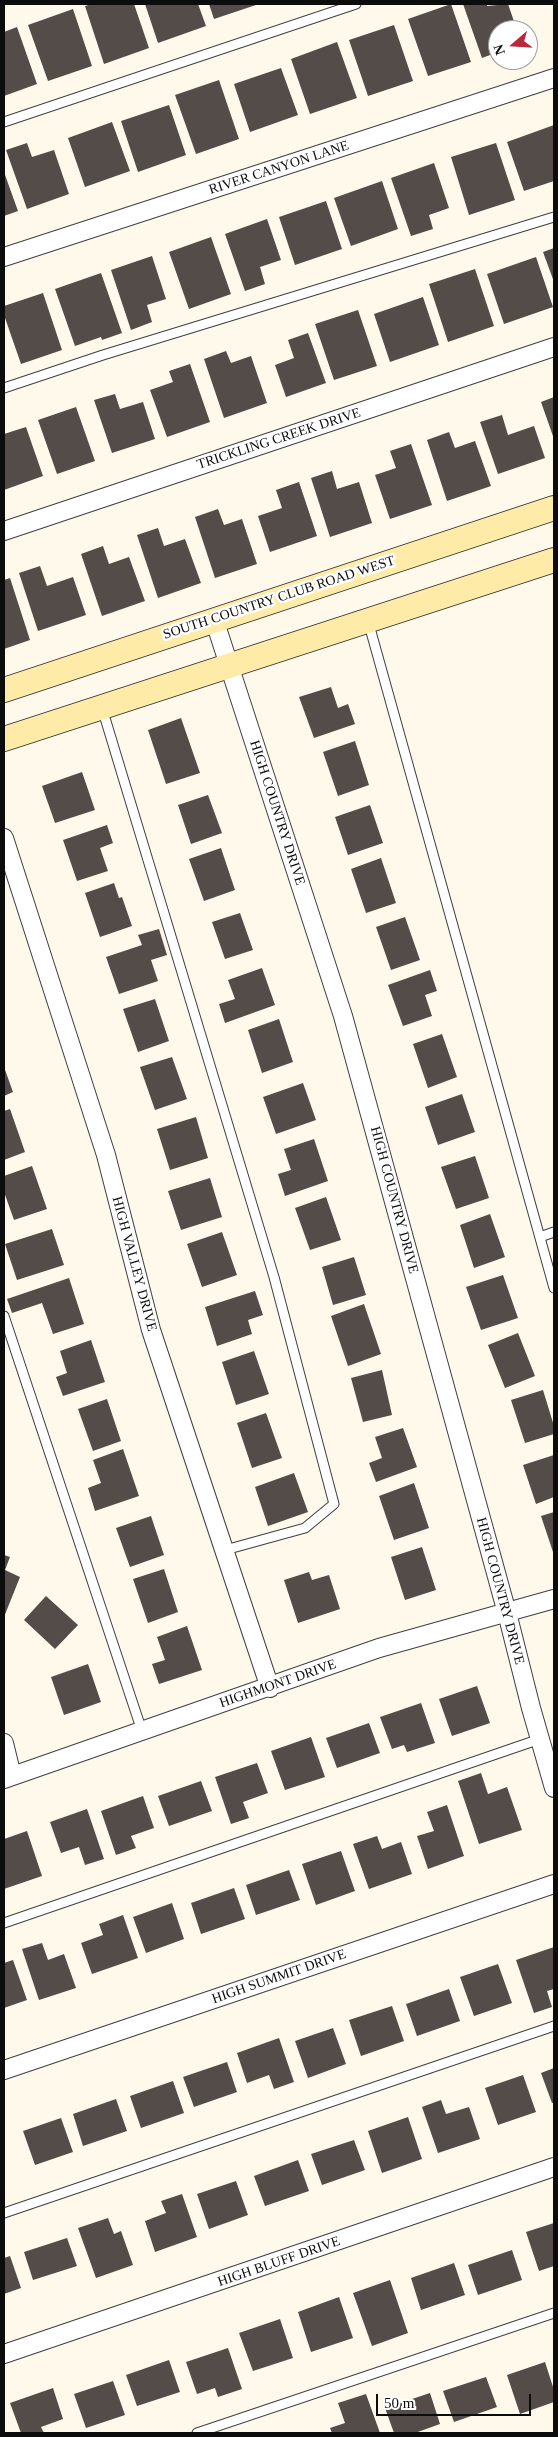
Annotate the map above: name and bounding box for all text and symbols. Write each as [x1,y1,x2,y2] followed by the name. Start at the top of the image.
[488,20,538,70] north arrow
[491,42,508,57] text: N
[207,137,351,199] street label: RIVER CANYON LANE
[195,405,363,473] street label: TRICKLING CREEK DRIVE
[161,553,397,643] street label: SOUTH COUNTRY CLUB ROAD WEST
[246,738,308,888] street label: HIGH COUNTRY DRIVE
[366,1125,422,1275] street label: HIGH COUNTRY DRIVE
[108,1195,160,1333] street label: HIGH VALLEY DRIVE
[472,1516,528,1666] street label: HIGH COUNTRY DRIVE
[217,1656,339,1712] street label: HIGHMONT DRIVE
[210,1946,348,2008] street label: HIGH SUMMIT DRIVE
[216,2233,342,2291] street label: HIGH BLUFF DRIVE
[378,2384,533,2416] scale bar
[384,2395,414,2411] text: 50 m

